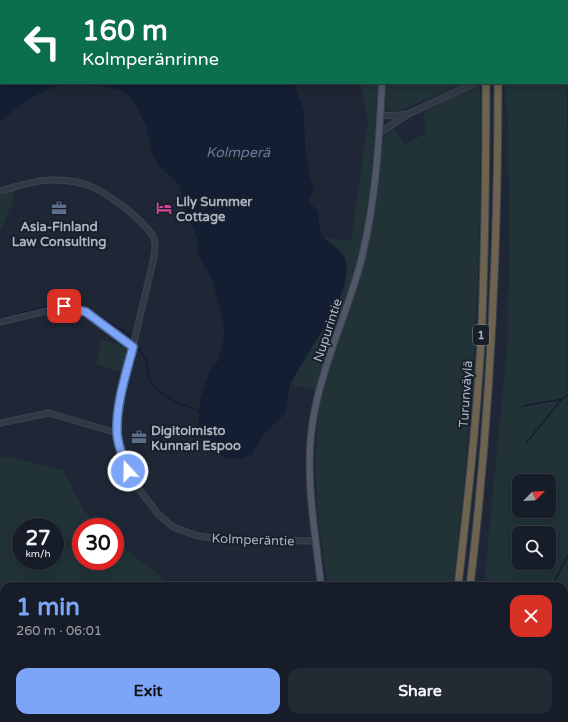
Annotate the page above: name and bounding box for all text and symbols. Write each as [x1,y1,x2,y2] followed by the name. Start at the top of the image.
[82,14,168,48] text: 160 m
[16,16,68,68] icon: left
[82,48,219,70] text: Kolmperänrinne
[206,144,271,161] water label: Kolmperä
[176,194,253,225] place label: Lily Summer Cottage
[50,199,68,217] office icon: Asia-Finland Law Consulting
[155,199,173,217] hotel icon: Lily Summer Cottage
[12,219,106,250] place label: Asia-Finland Law Consulting
[47,289,81,323] pin
[53,295,75,317] icon: arrive
[310,297,346,364] street label: Nupurintie
[473,325,489,345] road number: 1
[456,360,476,428] street label: Turunväylä
[151,423,241,454] place label: Digitoimisto Kunnari Espoo
[130,428,148,446] office icon: Digitoimisto Kunnari Espoo
[107,450,149,492] position arrow
[512,474,556,518] north arrow
[512,474,556,570] map controls
[72,518,124,570] speed limit sign: 30
[512,526,556,570] button: search
[25,527,51,551] text: 27
[211,531,295,549] street label: Kolmperäntie
[25,548,51,560] text: km/h
[16,593,80,622] text: 1 min
[510,595,552,637] button: close
[16,623,102,639] text: 260 m · 06:01
[16,668,280,714] button: Exit
[288,668,552,714] button: Share

